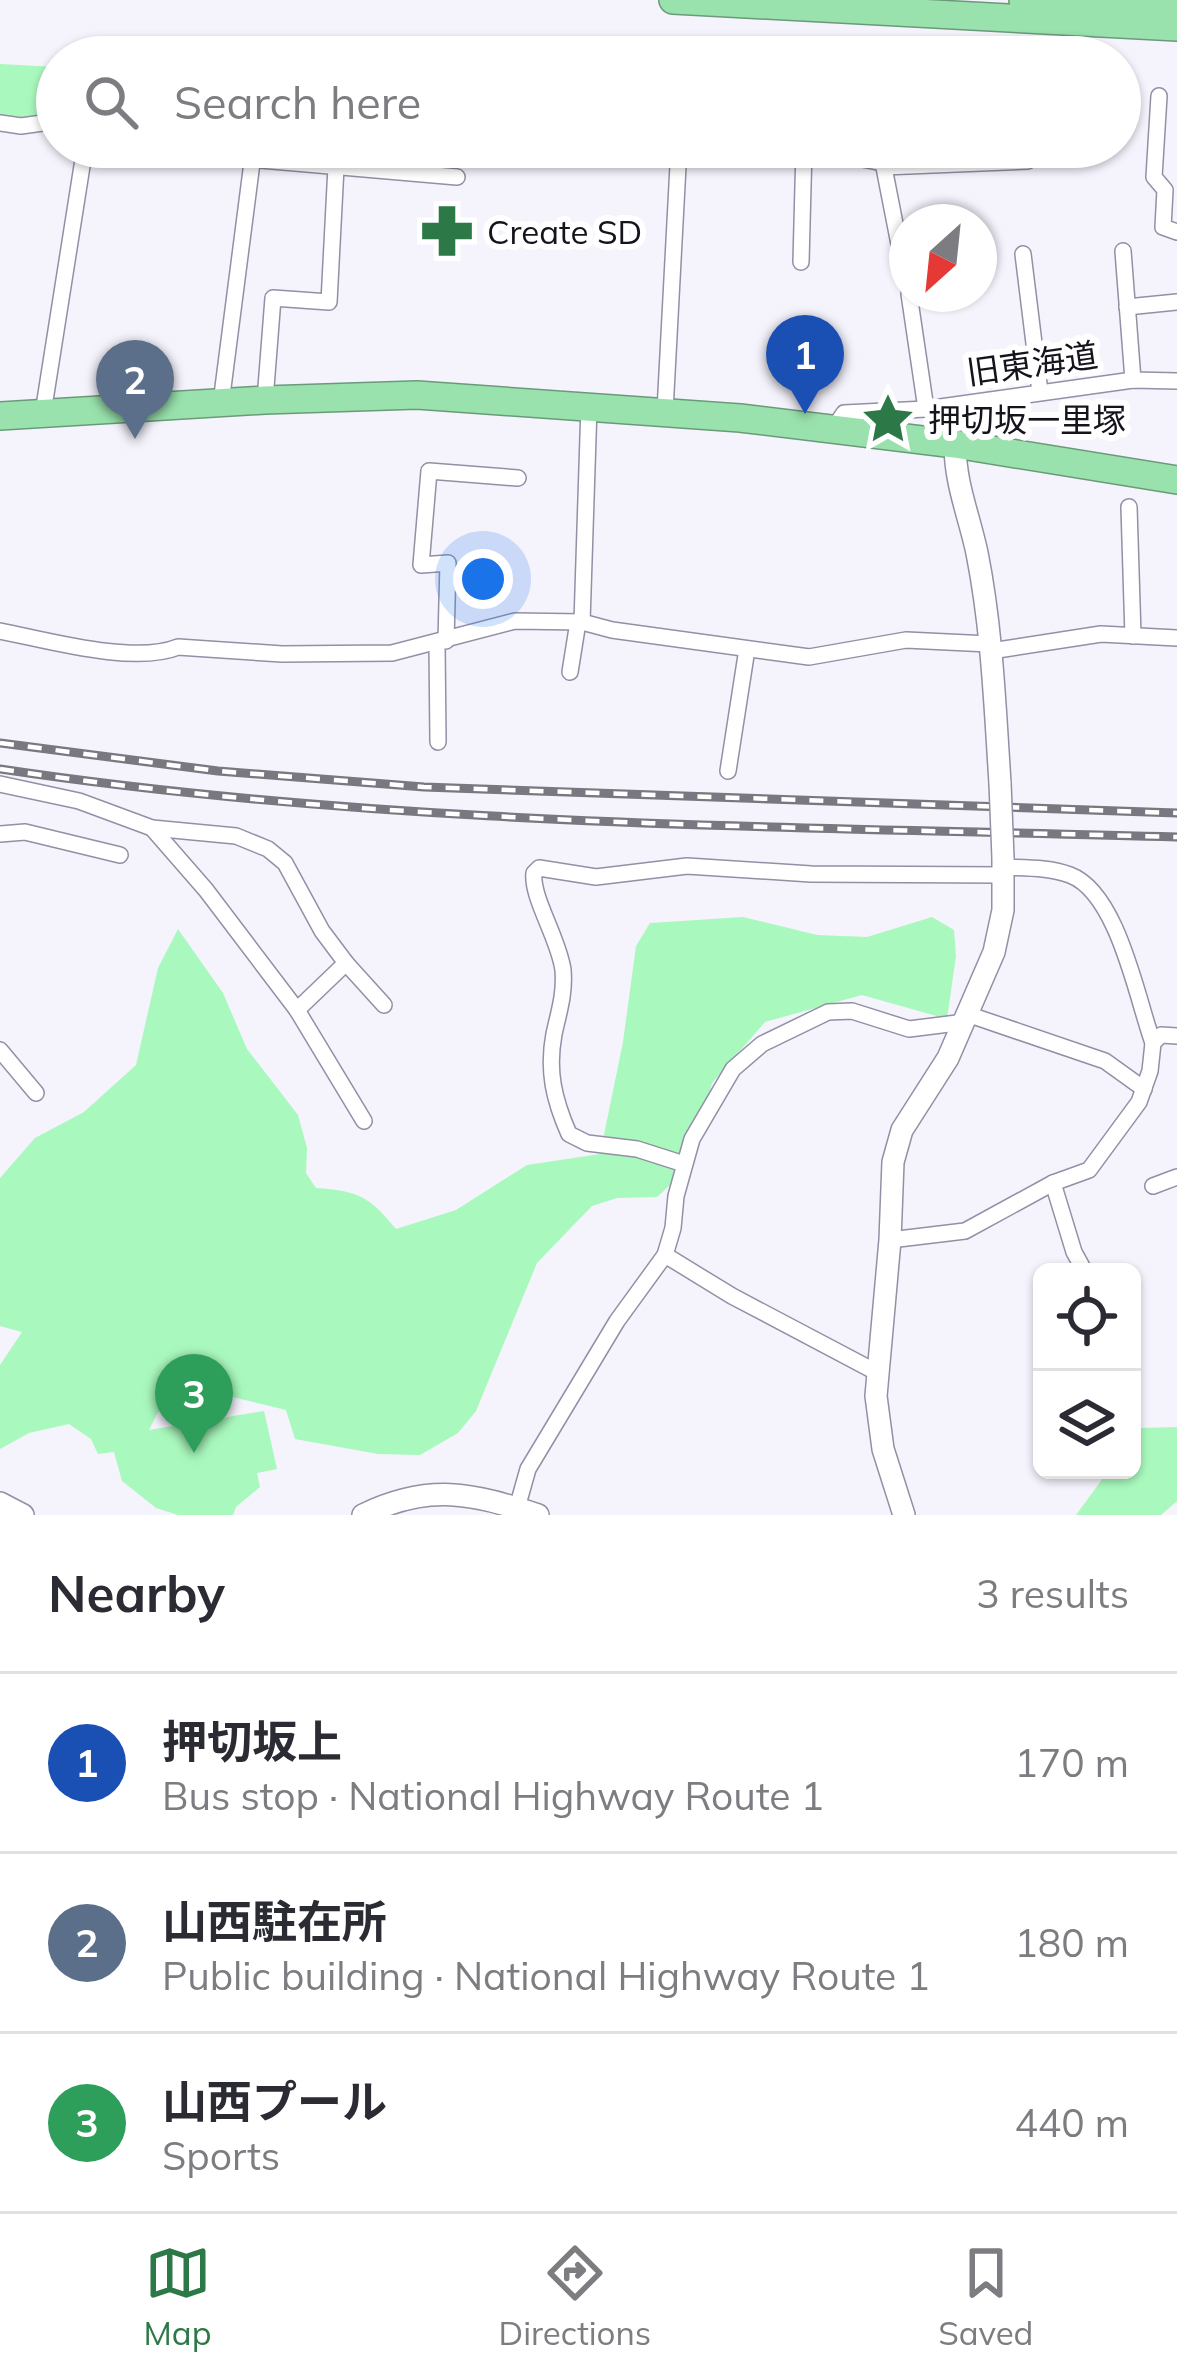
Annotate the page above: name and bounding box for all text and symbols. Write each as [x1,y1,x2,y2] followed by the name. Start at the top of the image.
[36,36,1141,168] search box
[78,69,144,135] icon: search
[174,74,421,130] text: Search here
[418,202,476,260] pharmacy icon: Create SD
[889,204,997,312] north arrow
[487,211,642,252] place label: Create SD
[766,315,844,414] pin: 1
[964,334,1100,392] street label: 旧東海道
[96,340,174,439] pin: 2
[859,390,917,448] place icon: 押切坂一里塚
[928,399,1126,440] place label: 押切坂一里塚
[453,549,513,609] your location
[1033,1263,1141,1479] map controls
[1033,1263,1141,1371] button: locate
[155,1354,233,1453] pin: 3
[1033,1371,1141,1479] button: layers
[48,1561,225,1625] text: Nearby
[976,1569,1129,1618] text: 3 results
[162,1713,342,1769] text: 押切坂上
[75,1738,99,1787] text: 1
[1014,1738,1129,1787] text: 170 m
[162,1771,824,1820] text: Bus stop · National Highway Route 1
[162,1893,387,1949] text: 山西駐在所
[75,1918,99,1967] text: 2
[1014,1918,1129,1967] text: 180 m
[162,1951,930,2000] text: Public building · National Highway Route 1
[162,2073,387,2129] text: 山西プール
[75,2098,99,2147] text: 3
[1014,2098,1129,2147] text: 440 m
[162,2131,280,2180] text: Sports
[144,2240,211,2353] tab: Map
[499,2240,651,2353] tab: Directions
[938,2240,1033,2353] tab: Saved

